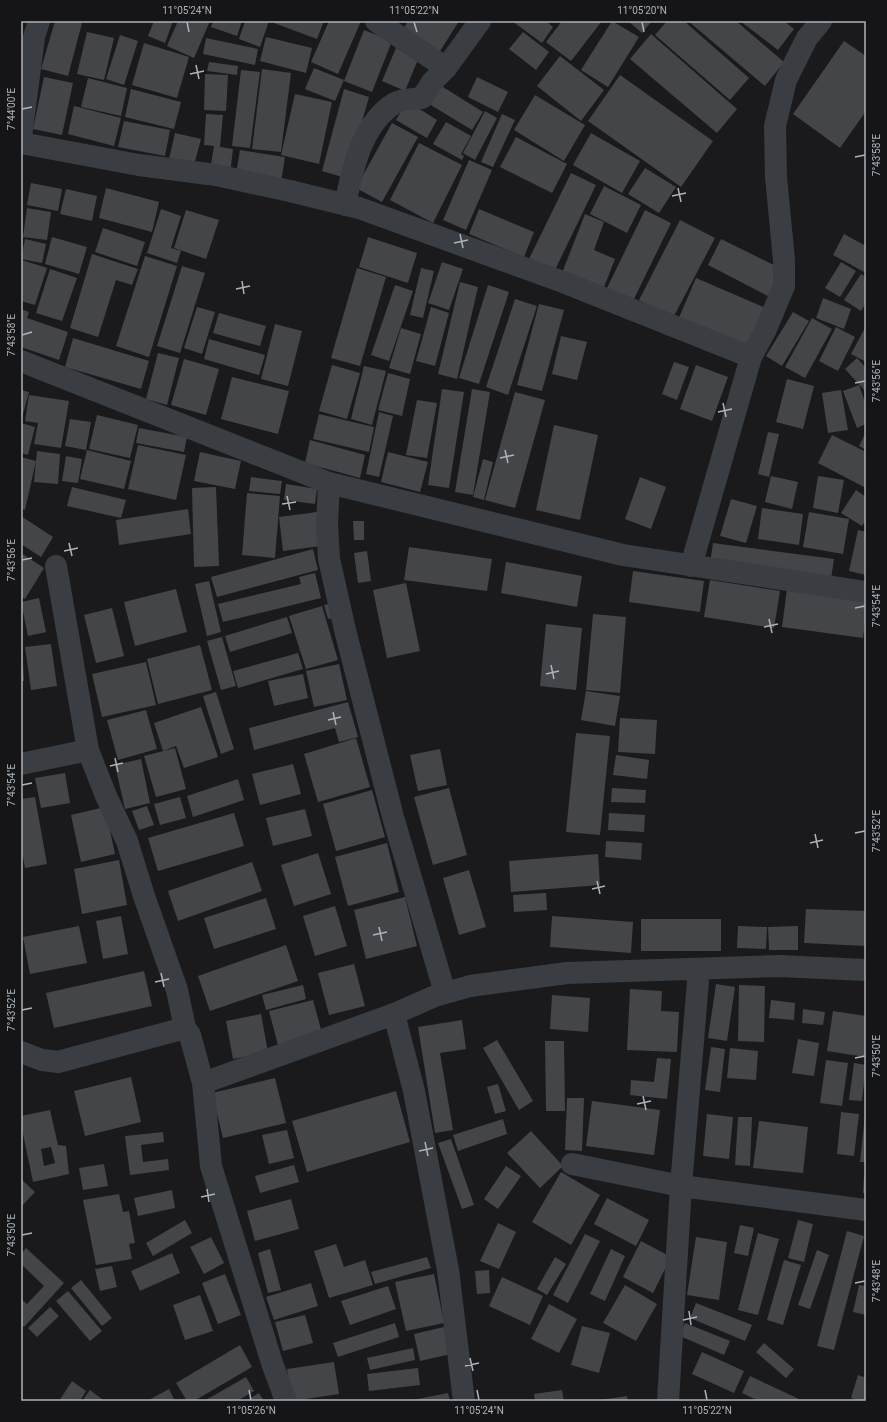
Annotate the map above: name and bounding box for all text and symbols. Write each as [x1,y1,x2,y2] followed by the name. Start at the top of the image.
[162,5,212,16] text: 11°05'24"N
[389,5,439,16] text: 11°05'22"N
[617,5,667,16] text: 11°05'20"N
[6,87,17,130] text: 7°44'00"E
[871,133,882,176] text: 7°43'58"E
[6,313,17,356] text: 7°43'58"E
[871,359,882,402] text: 7°43'56"E
[6,538,17,581] text: 7°43'56"E
[871,584,882,627] text: 7°43'54"E
[6,763,17,806] text: 7°43'54"E
[871,809,882,852] text: 7°43'52"E
[6,988,17,1031] text: 7°43'52"E
[871,1034,882,1077] text: 7°43'50"E
[6,1213,17,1256] text: 7°43'50"E
[871,1259,882,1302] text: 7°43'48"E
[226,1405,276,1416] text: 11°05'26"N
[454,1405,504,1416] text: 11°05'24"N
[682,1405,732,1416] text: 11°05'22"N

